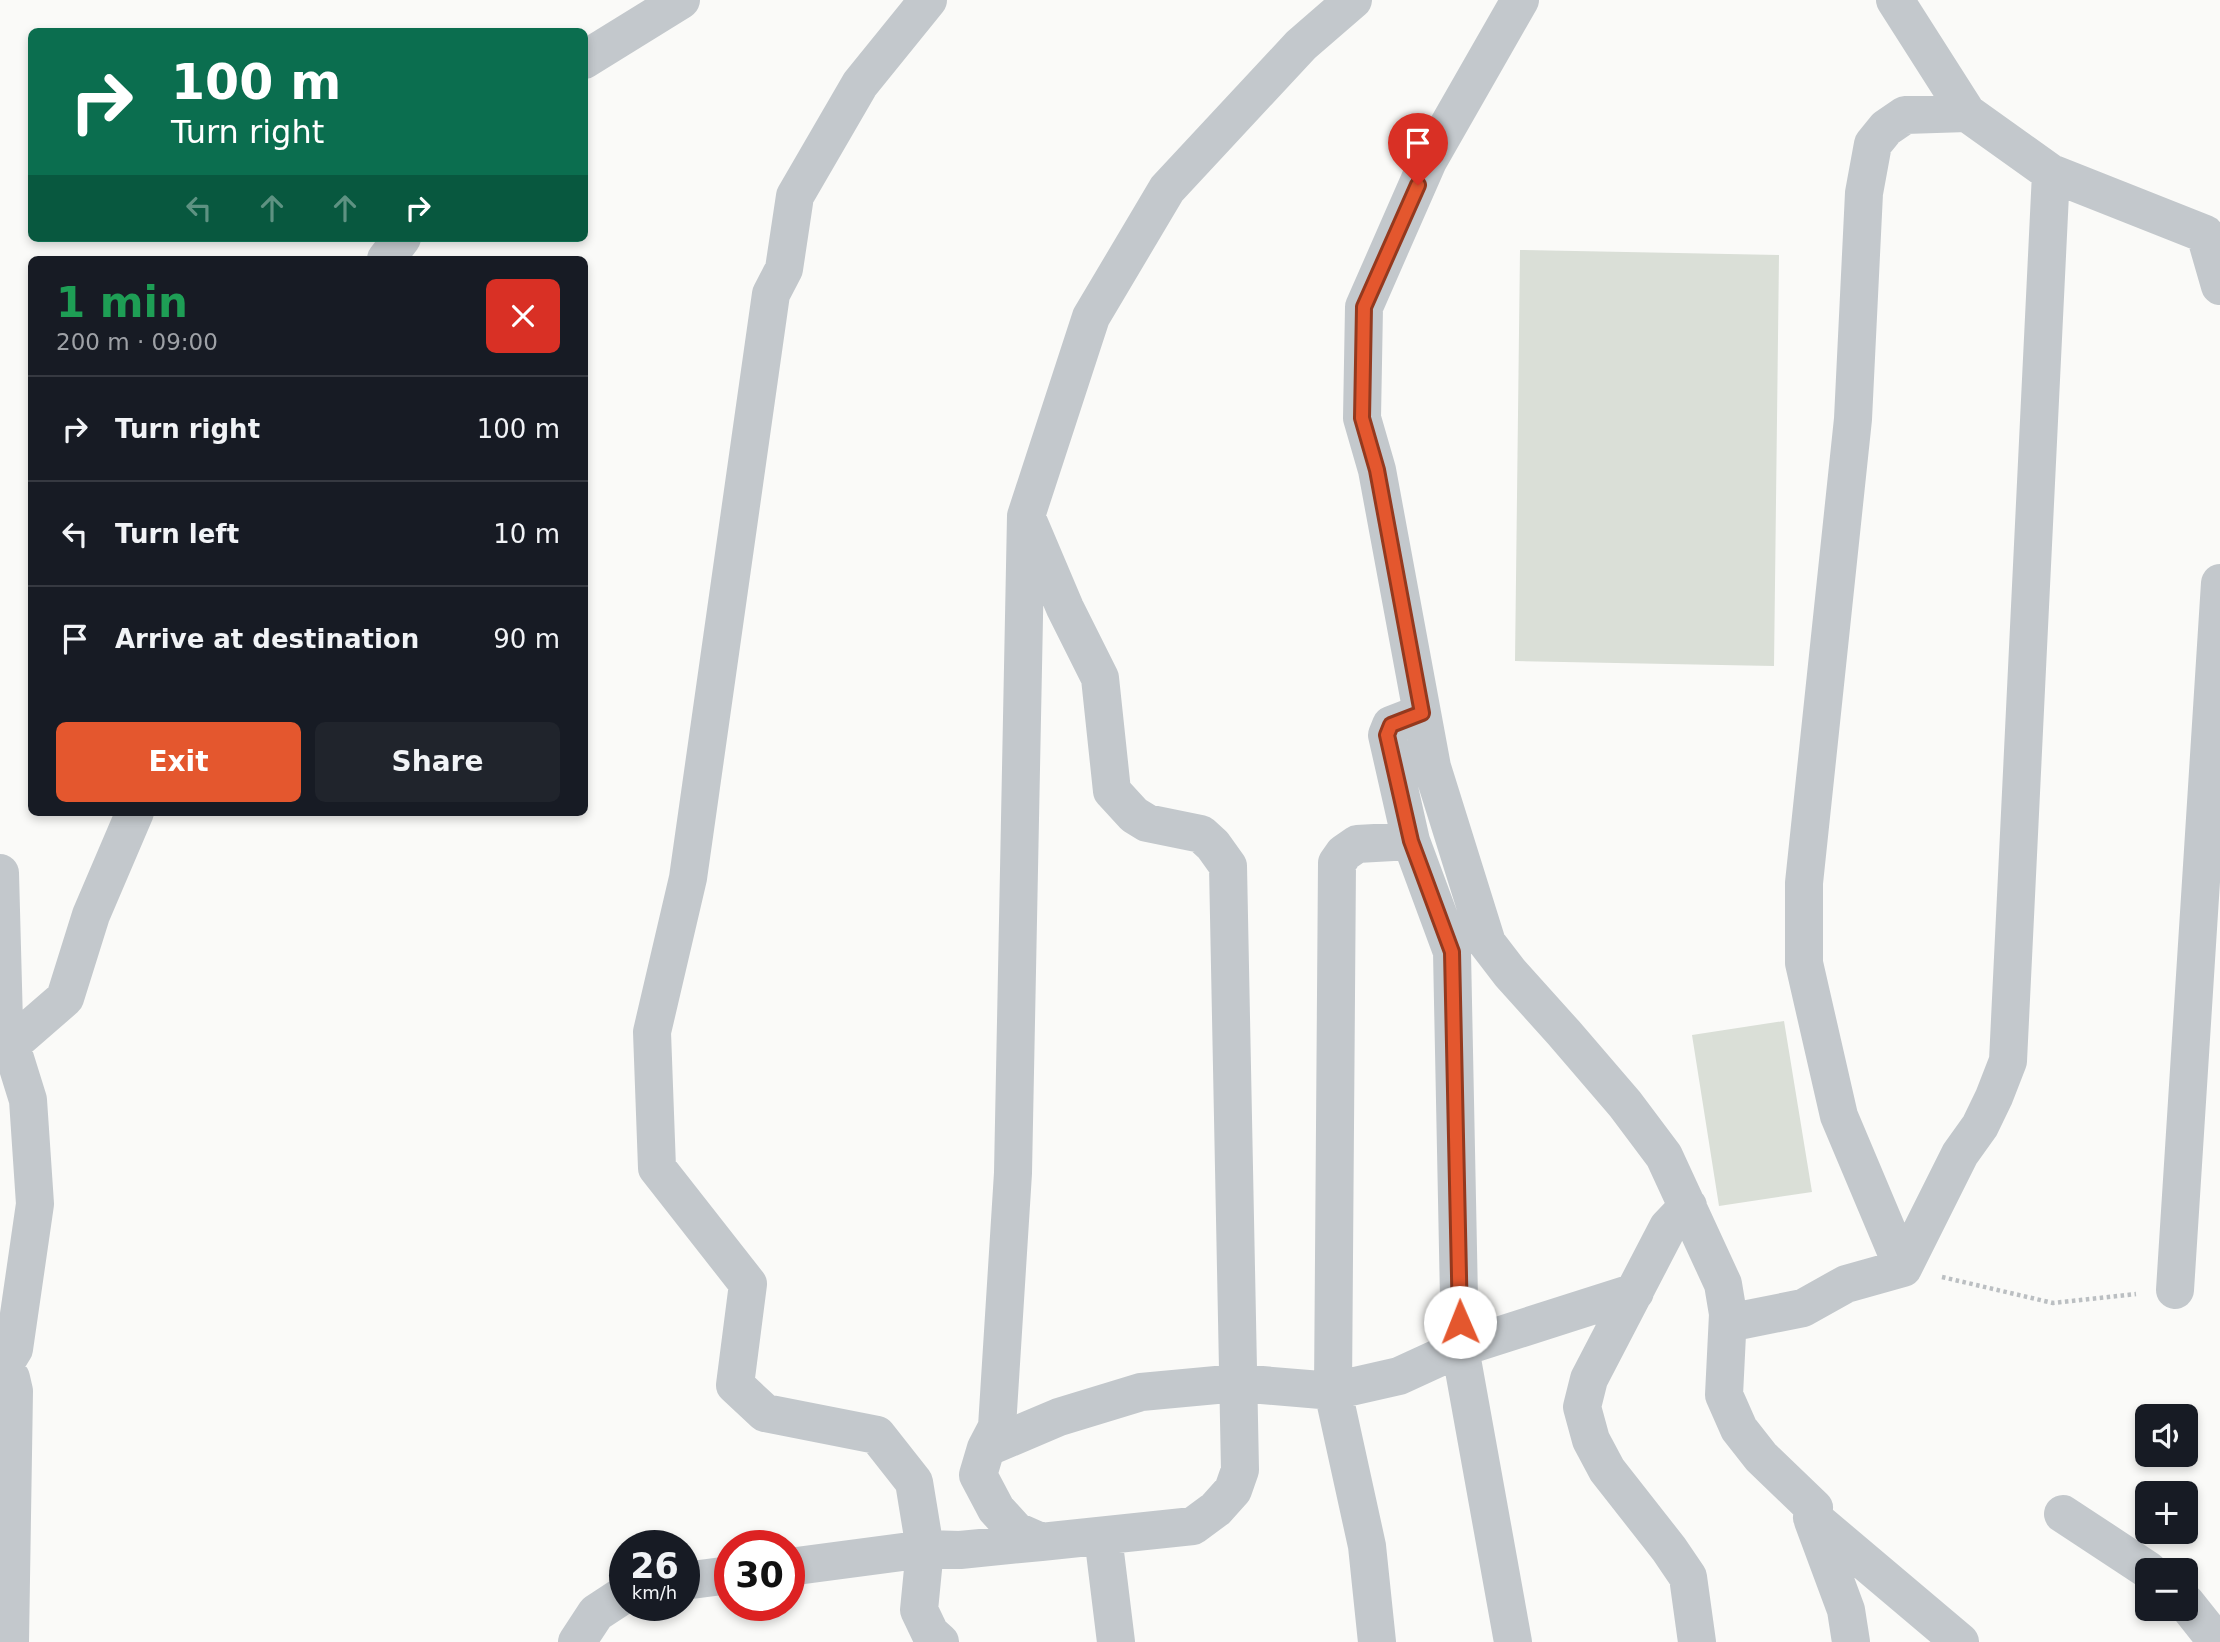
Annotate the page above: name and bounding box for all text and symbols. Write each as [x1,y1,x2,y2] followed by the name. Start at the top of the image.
[171,54,341,111] text: 100 m
[56,56,147,147] icon: right
[171,113,324,151] text: Turn right
[1388,113,1448,185] pin
[1399,124,1437,162] icon: arrive
[180,189,218,227] icon: left
[253,189,291,227] icon: ahead
[326,189,364,227] icon: ahead
[399,189,437,227] icon: right
[56,278,188,327] text: 1 min
[486,279,560,353] button: close
[56,329,218,355] text: 200 m · 09:00
[56,410,94,448] icon: right
[115,414,260,444] text: Turn right
[477,414,560,444] text: 100 m
[56,515,94,553] icon: left
[115,519,239,549] text: Turn left
[493,519,560,549] text: 10 m
[56,620,94,658] icon: arrive
[115,624,419,654] text: Arrive at destination
[493,624,560,654] text: 90 m
[56,722,301,802] button: Exit
[315,722,560,802] button: Share
[1423,1285,1497,1359] position arrow
[2135,1404,2198,1621] map controls
[2135,1404,2198,1467] button: sound
[2135,1481,2198,1544] button: +
[714,1530,805,1621] speed limit sign: 30
[630,1546,679,1586] text: 26
[2135,1558,2198,1621] button: −
[632,1582,677,1603] text: km/h

